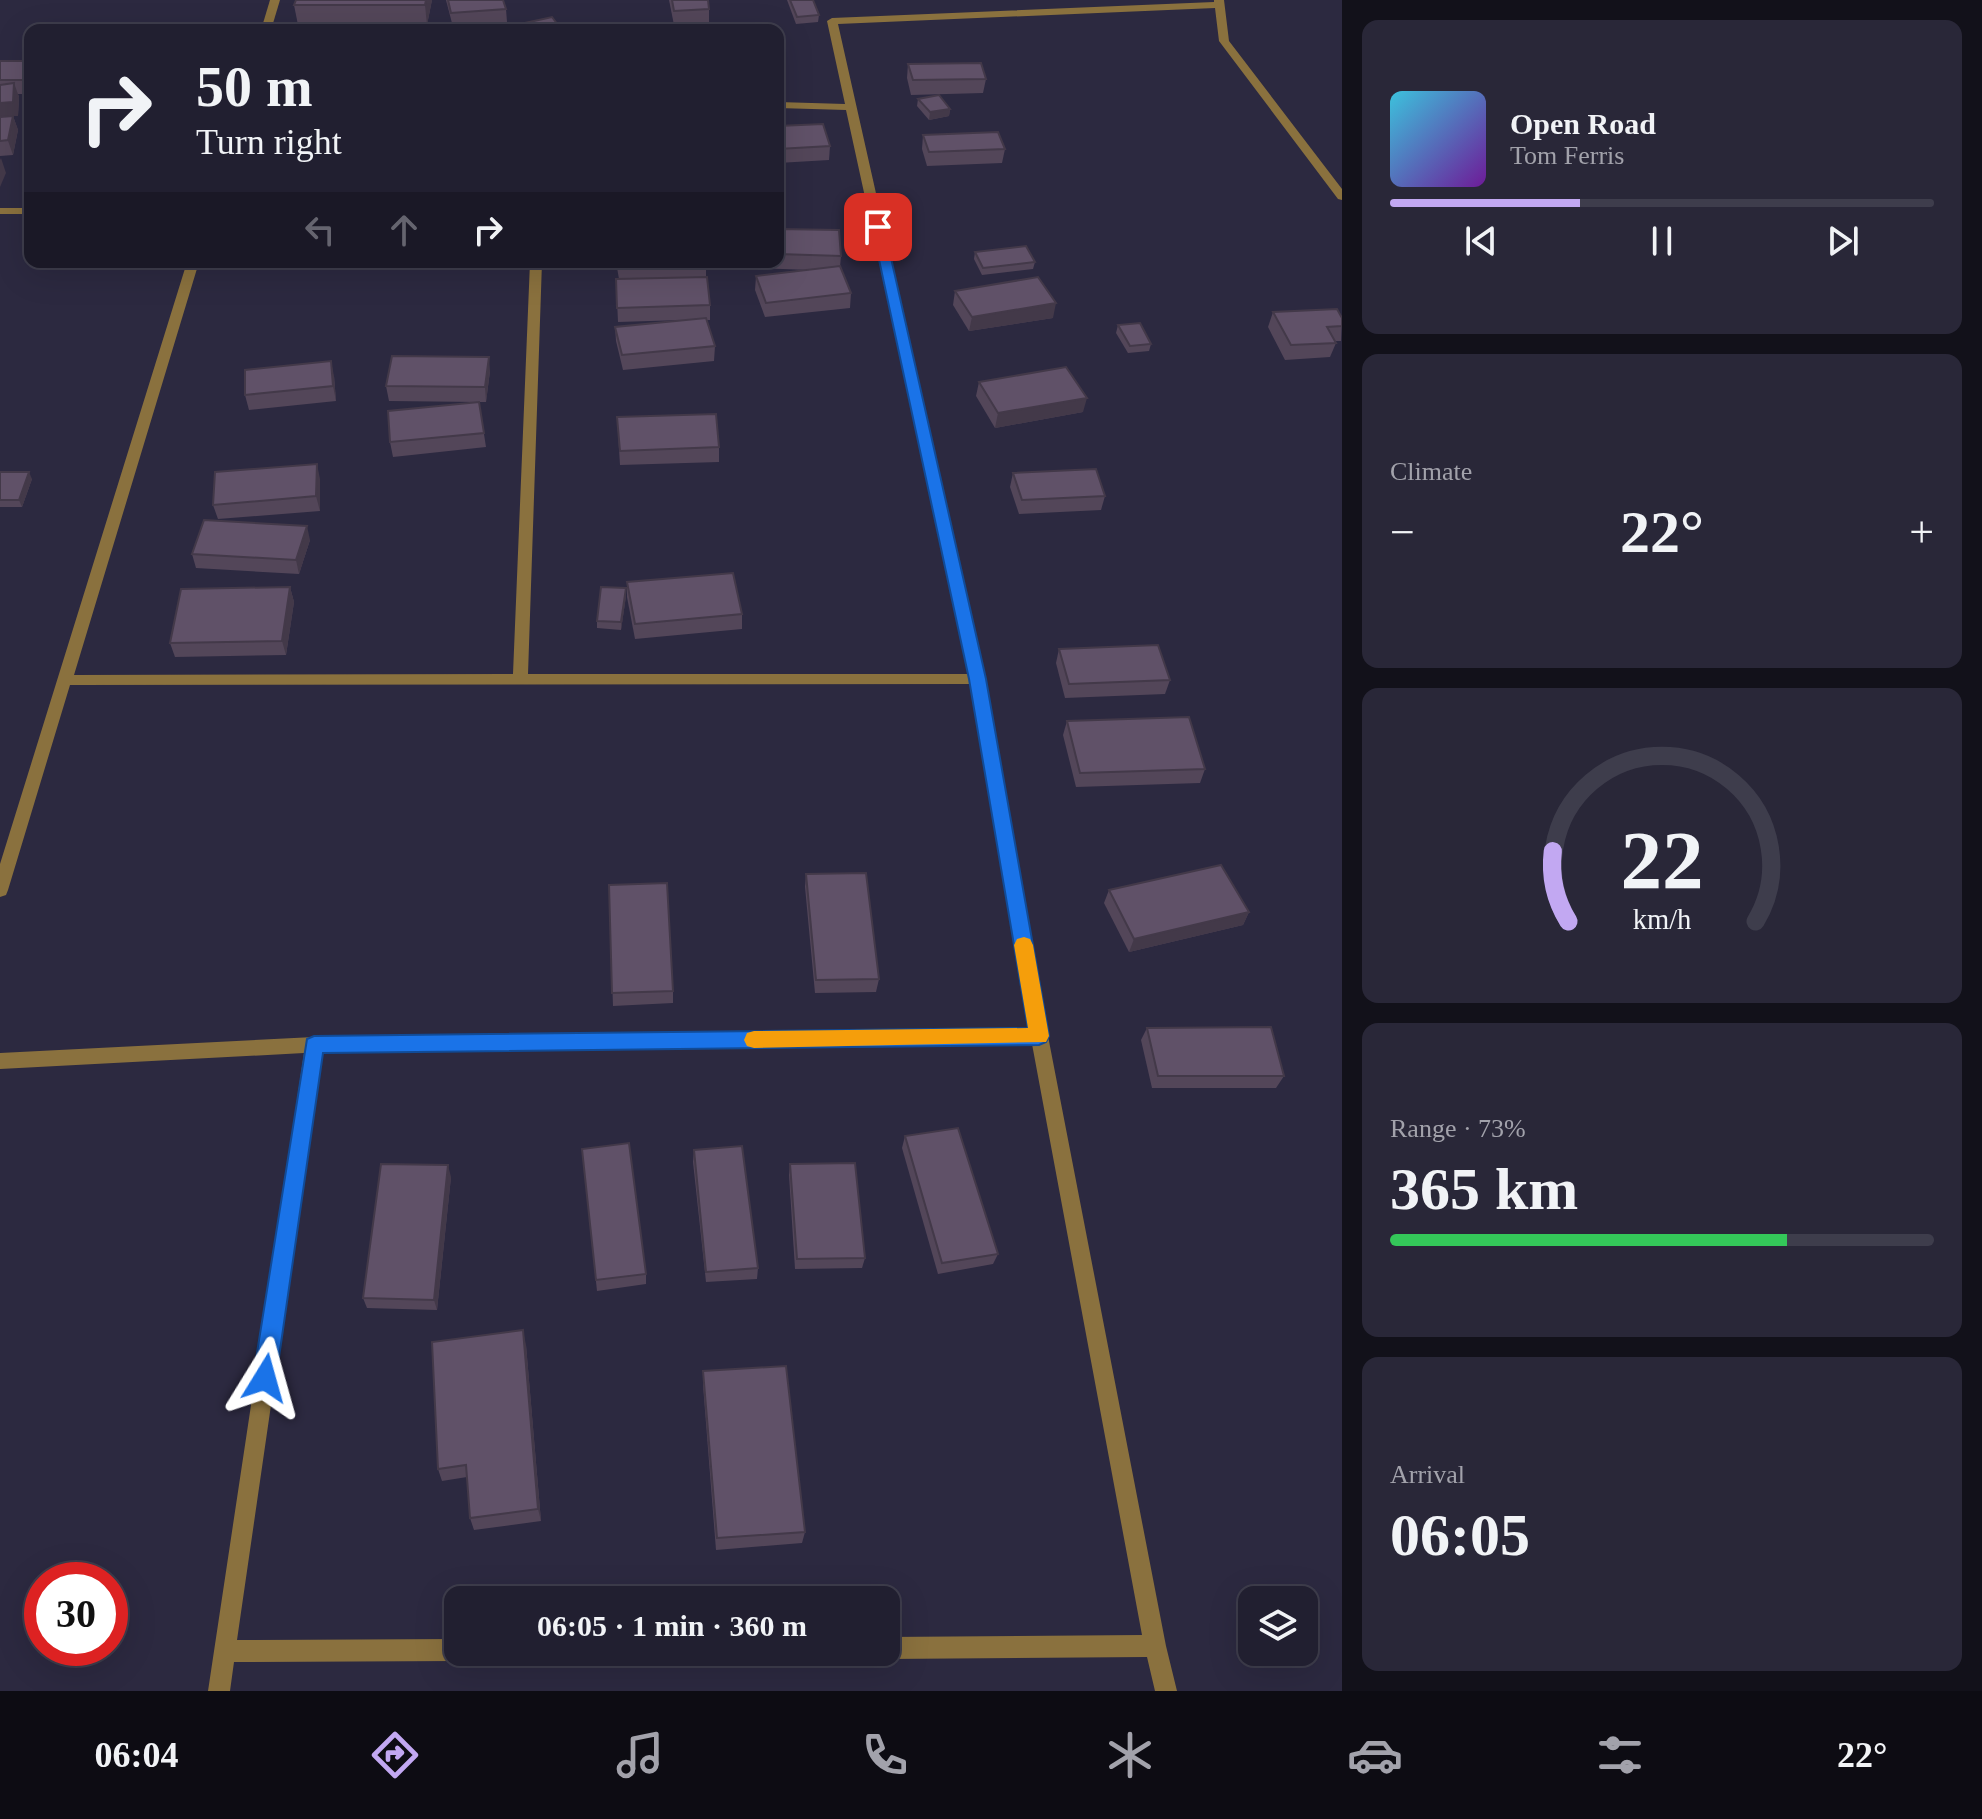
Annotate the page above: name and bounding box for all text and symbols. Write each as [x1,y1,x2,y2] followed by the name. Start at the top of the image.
[64,56,168,160] icon: right
[196,56,313,118] text: 50 m
[1510,107,1656,140] text: Open Road
[196,122,342,162] text: Turn right
[1510,141,1624,170] text: Tom Ferris
[844,193,912,261] pin
[856,205,900,249] icon: arrive
[298,208,342,252] icon: left
[382,208,426,252] icon: ahead
[466,208,510,252] icon: right
[1459,219,1503,263] icon: previous
[1640,219,1684,263] icon: pause
[1821,219,1865,263] icon: next
[1390,457,1472,486] text: Climate
[1620,499,1704,565] text: 22°
[1390,508,1415,557] text: −
[1909,508,1934,557] text: +
[1620,813,1704,905] text: 22
[1633,904,1691,935] text: km/h
[1390,1114,1526,1143] text: Range · 73%
[1390,1156,1578,1222] text: 365 km
[223,1336,307,1420] position arrow
[1390,1460,1465,1489] text: Arrival
[1390,1502,1530,1568] text: 06:05
[24,1562,128,1666] speed limit sign: 30
[1238,1586,1318,1666] map controls
[1238,1586,1318,1666] button: layers
[537,1609,807,1642] text: 06:05 · 1 min · 360 m
[367,1727,423,1783] icon: directions
[612,1727,668,1783] icon: music
[857,1727,913,1783] icon: phone
[1102,1727,1158,1783] icon: climate
[1347,1727,1403,1783] icon: car
[1592,1727,1648,1783] icon: filters
[94,1735,178,1775] text: 06:04
[1837,1735,1887,1775] text: 22°

